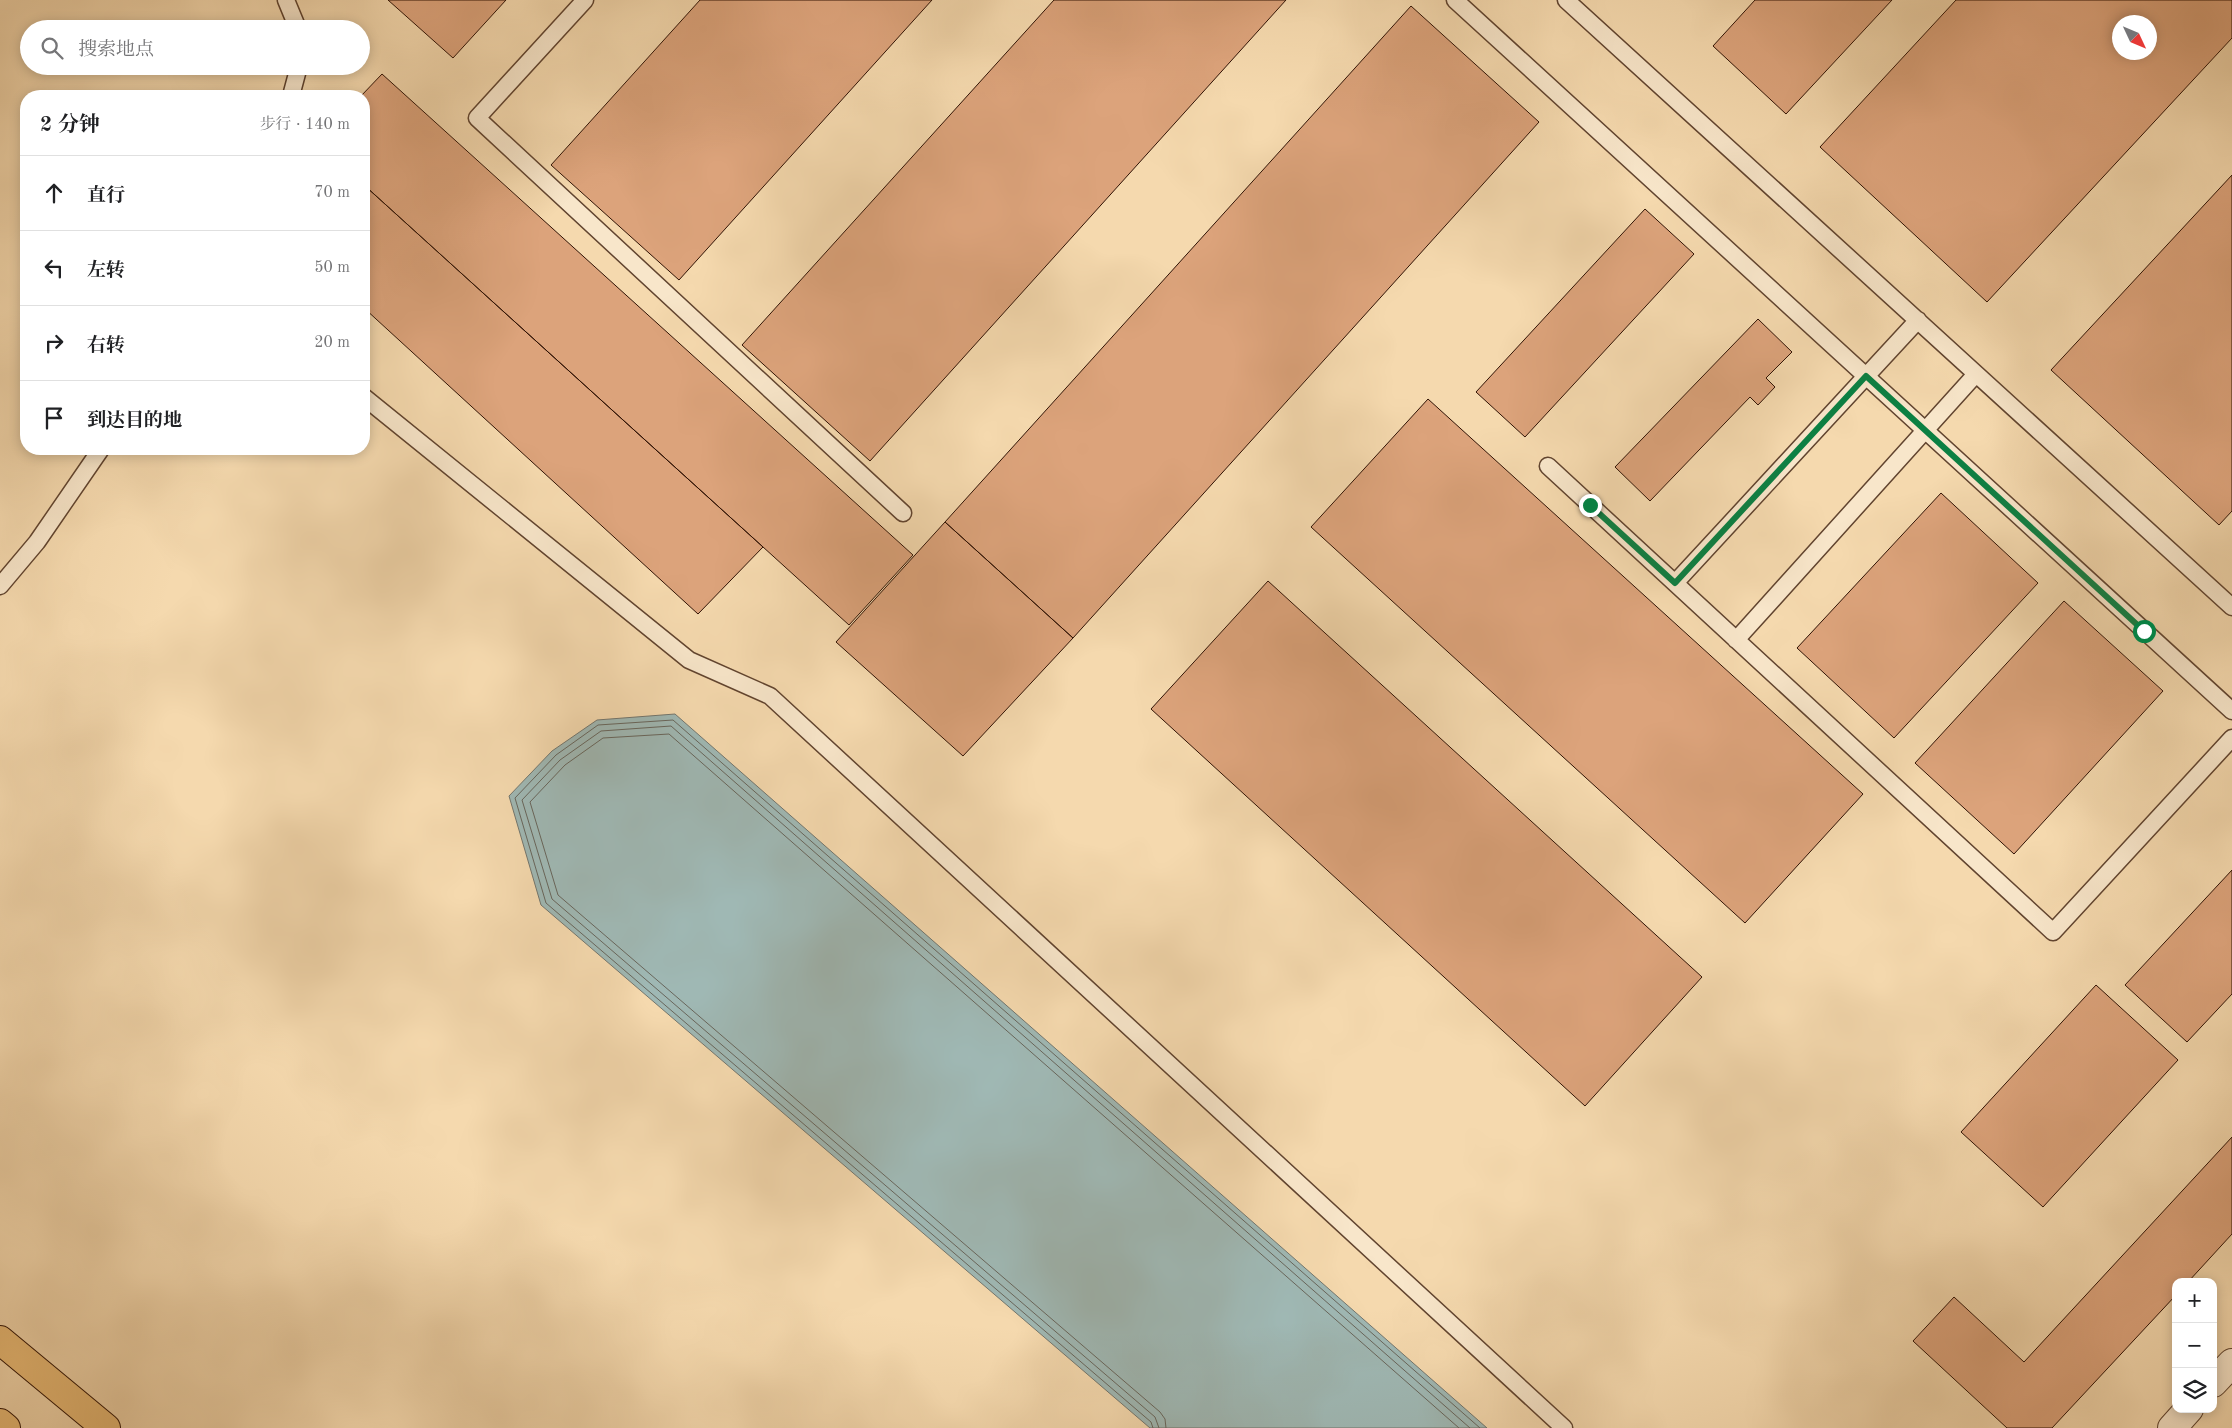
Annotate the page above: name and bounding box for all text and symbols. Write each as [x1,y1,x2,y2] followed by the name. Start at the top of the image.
[2112,15,2157,60] north arrow
[20,20,370,75] search box
[38,34,66,62] icon: search
[78,41,154,60] text: 搜索地点
[40,115,100,136] text: 2 分钟
[260,117,350,133] text: 步行 · 140 m
[40,179,68,207] icon: ahead
[314,185,350,201] text: 70 m
[87,187,125,206] text: 直行
[40,254,68,282] icon: left
[314,260,350,276] text: 50 m
[87,262,125,281] text: 左转
[40,329,68,357] icon: right
[314,335,350,351] text: 20 m
[87,337,125,356] text: 右转
[40,404,68,432] icon: arrive
[87,412,182,431] text: 到达目的地
[1579,494,1602,517] route end
[2133,620,2156,643] route start
[2172,1278,2217,1413] map controls
[2172,1278,2217,1323] button: +
[2172,1323,2217,1368] button: −
[2172,1368,2217,1413] button: layers

